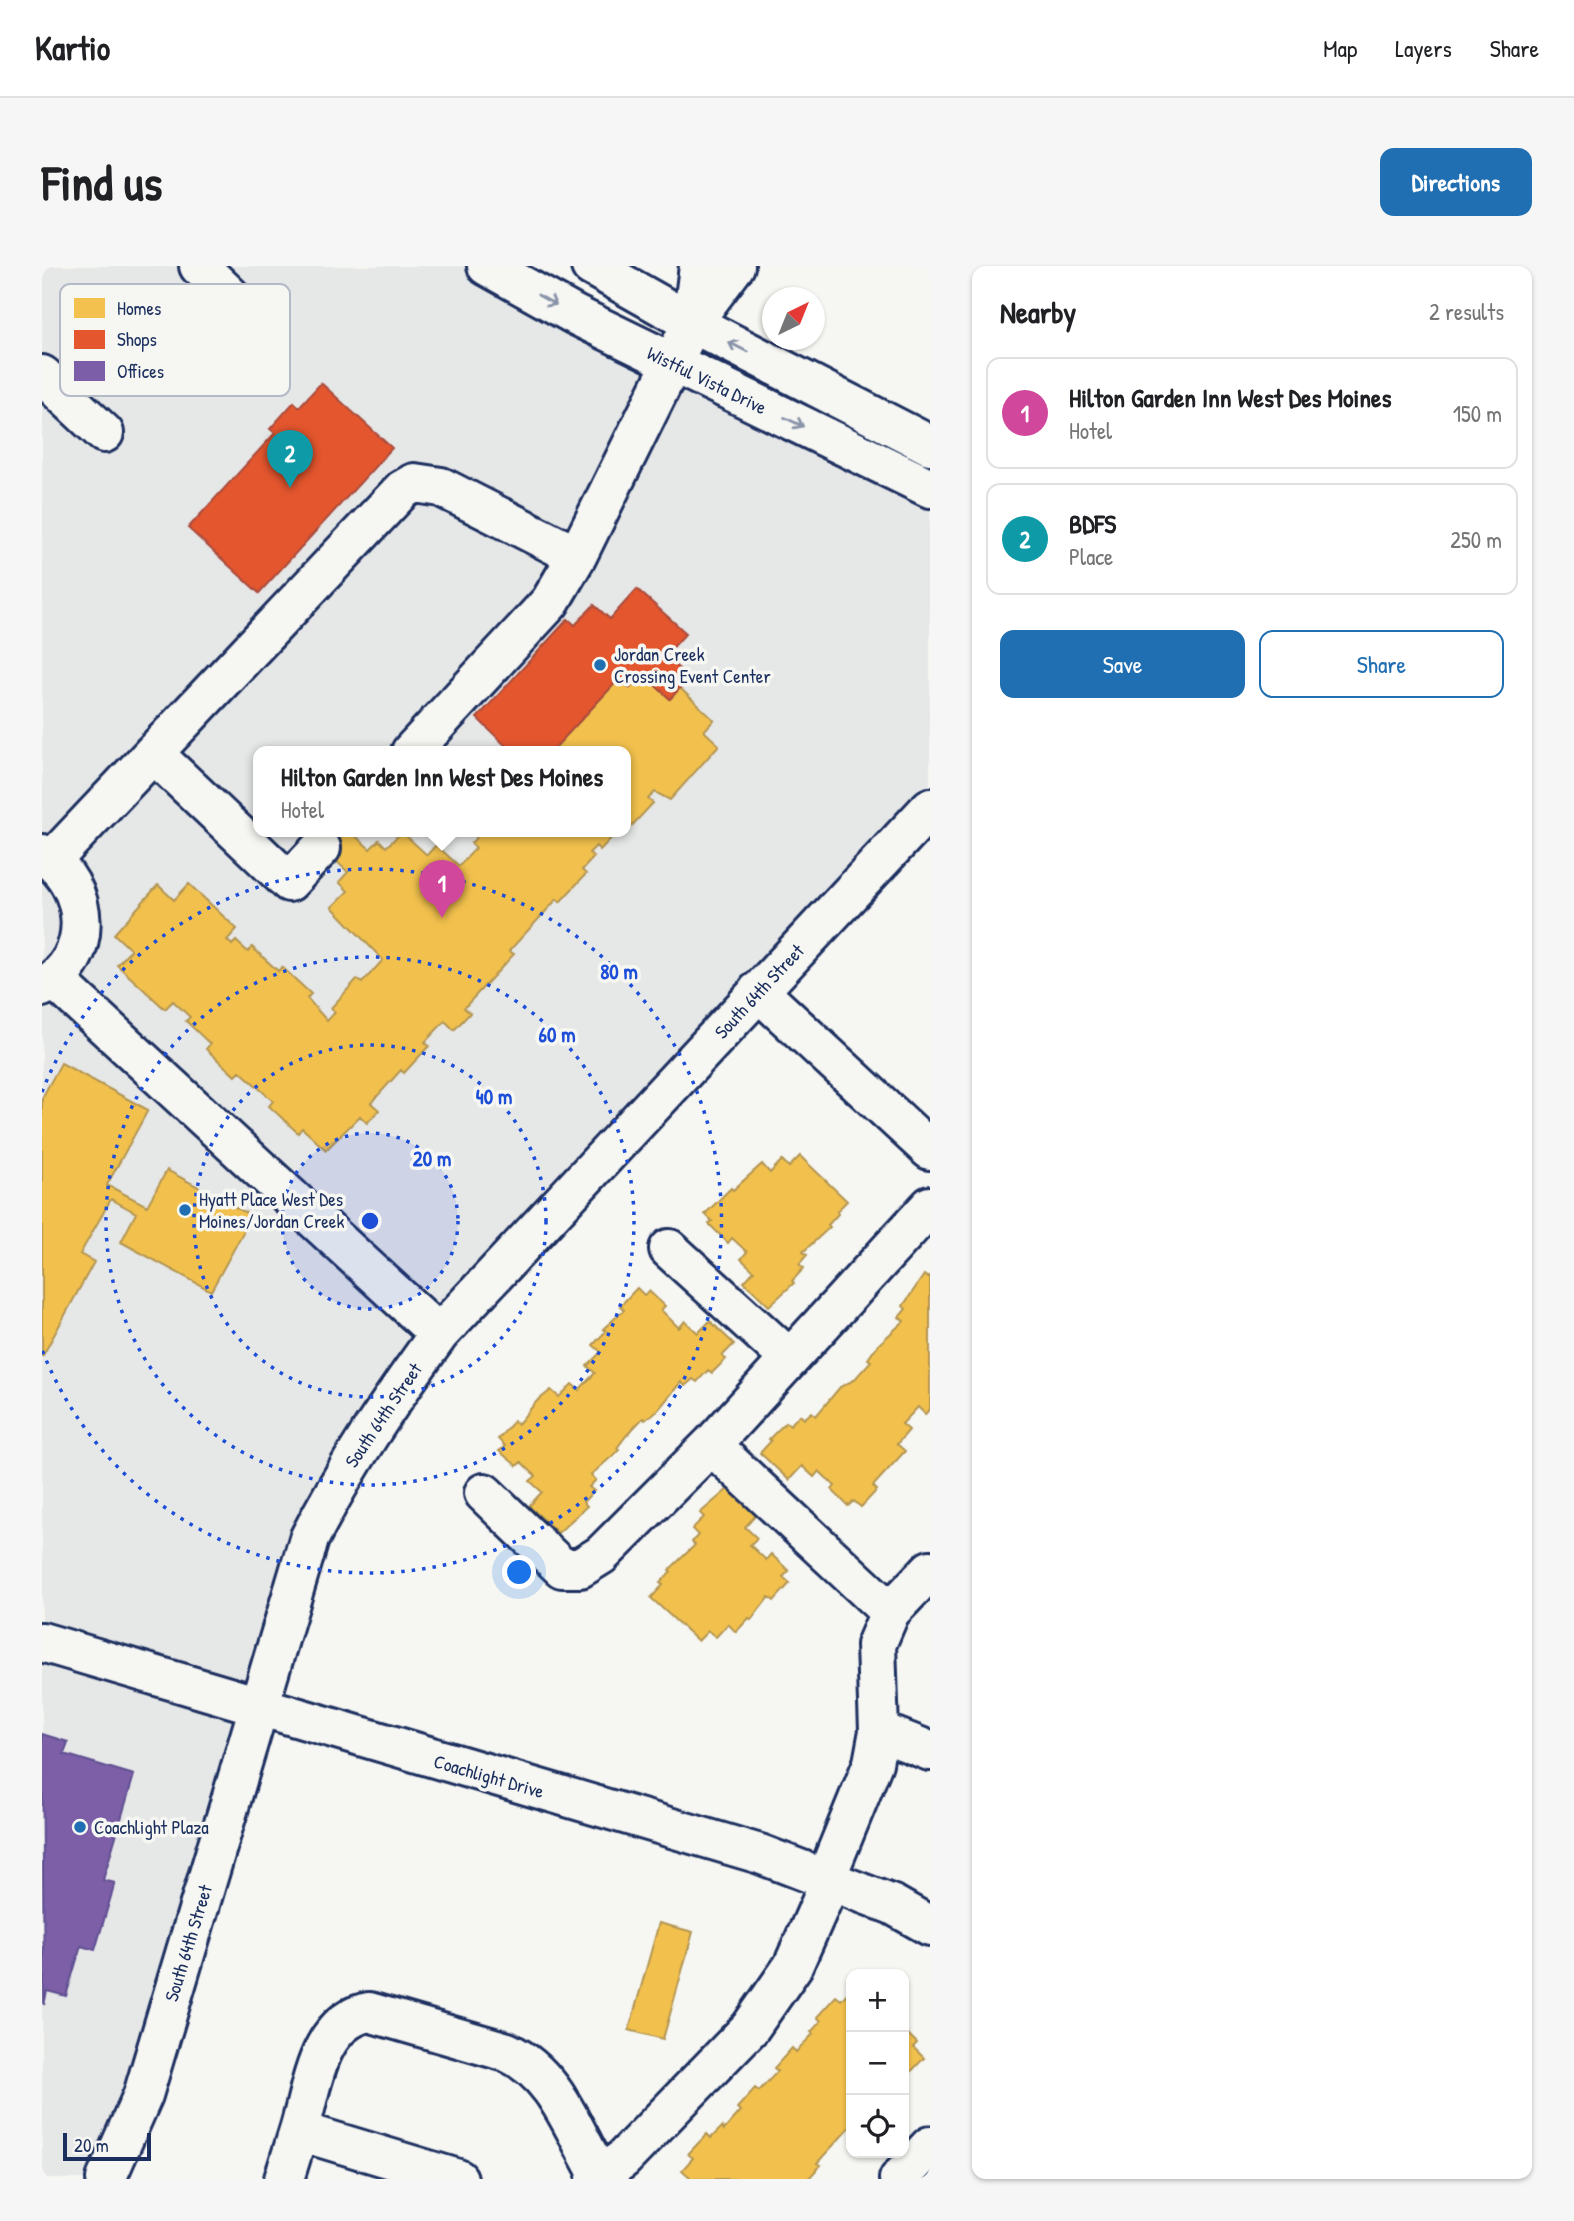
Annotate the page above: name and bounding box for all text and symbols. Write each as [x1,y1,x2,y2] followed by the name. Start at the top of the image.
[35,26,110,70] text: Kartio
[1323,32,1357,64] text: Map
[1395,32,1452,64] text: Layers
[1490,32,1539,64] text: Share
[1380,148,1532,216] button: Directions
[42,149,162,215] text: Find us
[60,284,290,396] legend
[762,287,825,350] north arrow
[1000,292,1076,332] text: Nearby
[536,293,556,307] one-way arrow
[117,295,161,321] text: Homes
[1429,296,1504,327] text: 2 results
[117,326,157,352] text: Shops
[643,340,772,420] street label: Wistful Vista Drive
[728,340,749,353] one-way arrow
[117,358,164,384] text: Offices
[1069,380,1391,415] text: Hilton Garden Inn West Des Moines
[1021,398,1029,429] text: 1
[1453,398,1502,429] text: 150 m
[1069,415,1112,446] text: Hotel
[783,416,805,429] one-way arrow
[267,430,313,488] pin: 2
[1069,506,1116,541] text: BDFS
[1020,524,1030,555] text: 2
[1450,524,1502,555] text: 250 m
[1069,541,1113,572] text: Place
[1000,630,1245,698] button: Save
[1259,630,1504,698] button: Share
[614,641,771,689] place label: Jordan Creek Crossing Event Center
[592,657,608,673] marker: Jordan Creek Crossing Event Center
[253,746,631,837] popup
[281,759,603,794] text: Hilton Garden Inn West Des Moines
[281,794,324,825] text: Hotel
[419,860,465,918] pin: 1
[708,938,810,1044] street label: South 64th Street
[600,957,638,986] text: 80 m
[539,1020,575,1049] text: 60 m
[476,1082,512,1111] text: 40 m
[413,1144,451,1173] text: 20 m
[199,1186,344,1234] place label: Hyatt Place West Des Moines/Jordan Creek
[177,1202,193,1218] marker: Hyatt Place West Des Moines/Jordan Creek
[358,1209,382,1233] centre of rings
[338,1357,428,1472] street label: South 64th Street
[502,1555,536,1589] your location
[431,1748,547,1804] street label: Coachlight Drive
[94,1814,209,1840] place label: Coachlight Plaza
[72,1819,88,1835] marker: Coachlight Plaza
[158,1881,218,2005] street label: South 64th Street
[846,1969,909,2158] map controls
[846,1969,909,2032] button: +
[846,2032,909,2095] button: −
[846,2095,909,2158] button: locate
[63,2130,150,2162] scale bar
[74,2132,109,2158] text: 20 m

